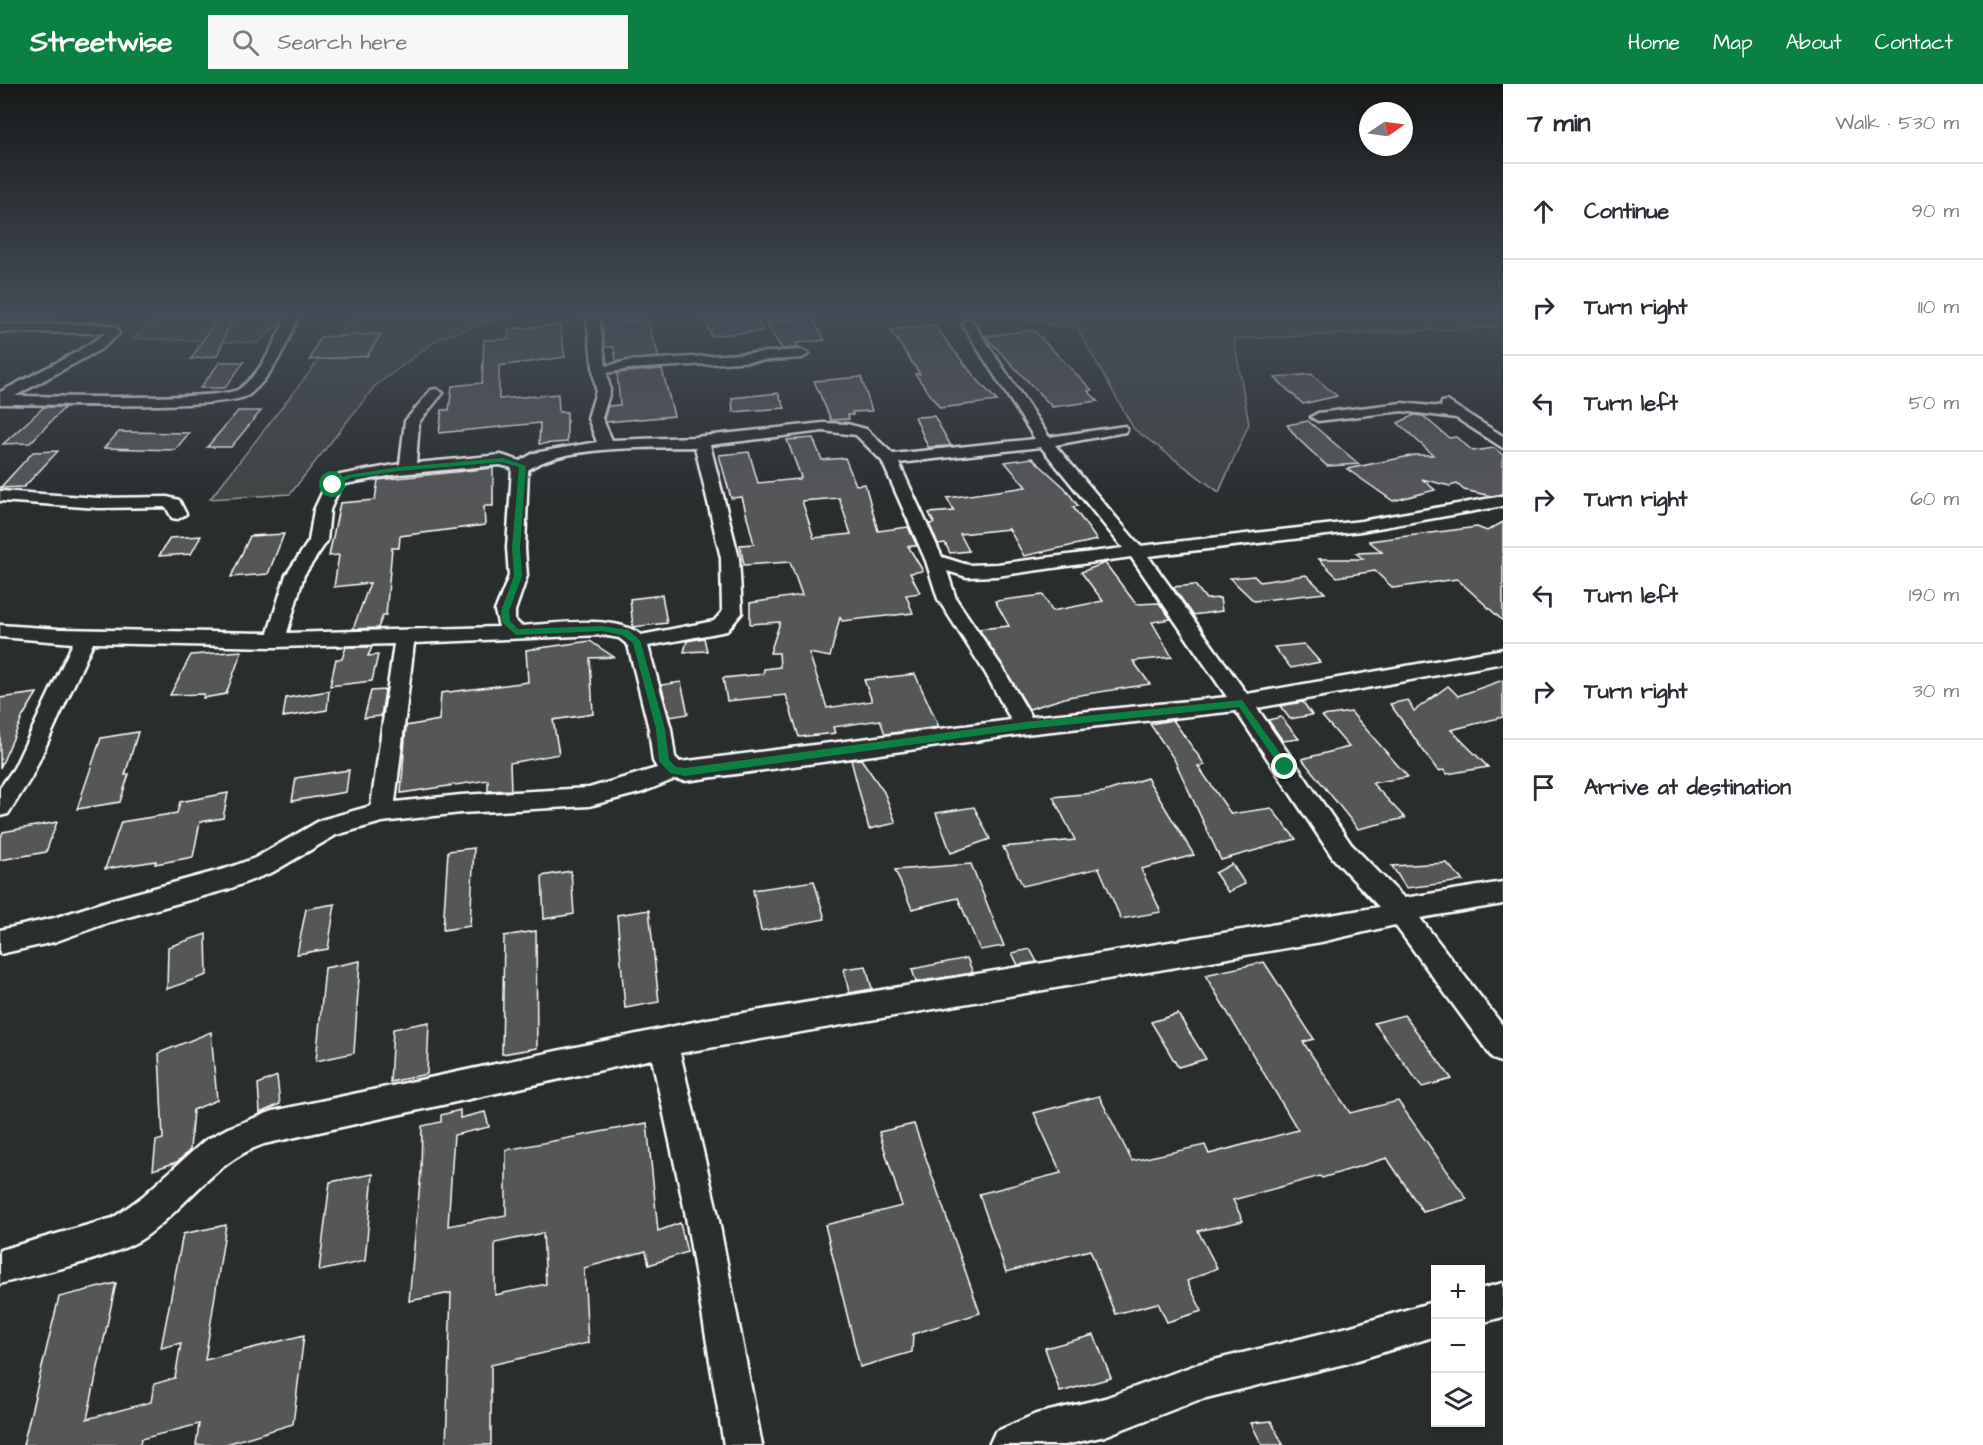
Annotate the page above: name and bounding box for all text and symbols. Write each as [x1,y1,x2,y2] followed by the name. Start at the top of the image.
[208,15,628,69] search box
[30,23,172,62] text: Streetwise
[229,26,262,59] icon: search
[277,27,407,58] text: Search here
[1628,28,1680,57] text: Home
[1713,28,1753,57] text: Map
[1786,28,1842,57] text: About
[1875,28,1953,57] text: Contact
[1359,102,1413,156] north arrow
[1527,105,1591,141] text: 7 min
[1835,109,1959,137] text: Walk · 530 m
[1527,195,1560,228] icon: ahead
[1584,196,1669,227] text: Continue
[1911,197,1959,225] text: 90 m
[1527,291,1560,324] icon: right
[1584,292,1687,323] text: Turn right
[1918,293,1959,321] text: 110 m
[1527,387,1560,420] icon: left
[1584,388,1678,419] text: Turn left
[1909,389,1959,417] text: 50 m
[319,471,345,497] route start
[1527,483,1560,516] icon: right
[1584,484,1687,515] text: Turn right
[1910,485,1959,513] text: 60 m
[1527,579,1560,612] icon: left
[1584,580,1678,611] text: Turn left
[1909,581,1959,609] text: 190 m
[1527,675,1560,708] icon: right
[1584,676,1687,707] text: Turn right
[1913,677,1959,705] text: 30 m
[1271,753,1297,779] route end
[1527,771,1560,804] icon: arrive
[1584,772,1791,803] text: Arrive at destination
[1431,1265,1485,1427] map controls
[1431,1265,1485,1319] button: +
[1431,1319,1485,1373] button: −
[1431,1373,1485,1427] button: layers

